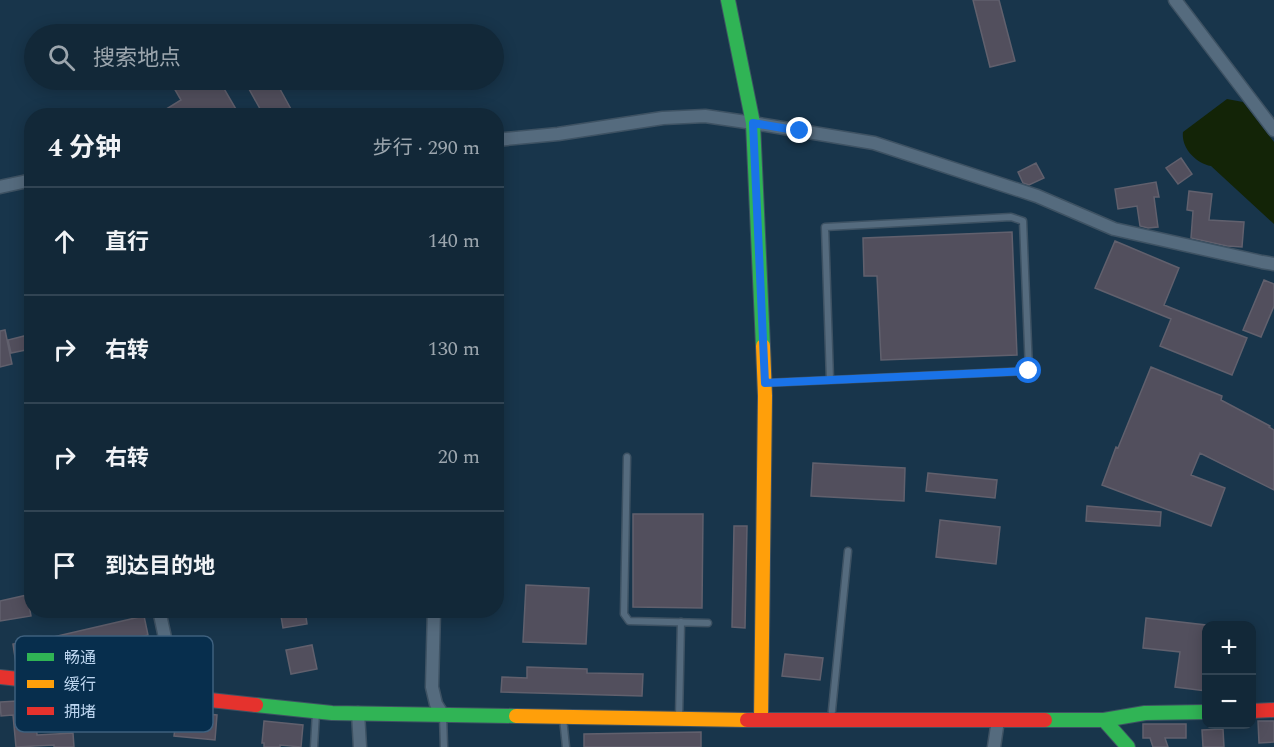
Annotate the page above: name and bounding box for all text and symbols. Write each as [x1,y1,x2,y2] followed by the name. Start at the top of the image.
[24,24,504,90] search box
[45,41,78,74] icon: search
[93,42,181,75] text: 搜索地点
[786,117,812,143] route end
[48,128,121,168] text: 4 分钟
[373,133,480,163] text: 步行 · 290 m
[48,225,81,258] icon: ahead
[105,226,149,259] text: 直行
[428,226,480,256] text: 140 m
[48,333,81,366] icon: right
[105,334,149,367] text: 右转
[428,334,480,364] text: 130 m
[1015,357,1041,383] route start
[48,441,81,474] icon: right
[105,442,149,475] text: 右转
[438,442,480,472] text: 20 m
[48,549,81,582] icon: arrive
[105,550,215,583] text: 到达目的地
[1202,621,1256,729] map controls
[1202,621,1256,675] button: +
[15,636,213,732] legend
[64,646,96,670] text: 畅通
[64,673,96,697] text: 缓行
[1202,675,1256,729] button: −
[64,700,96,724] text: 拥堵

